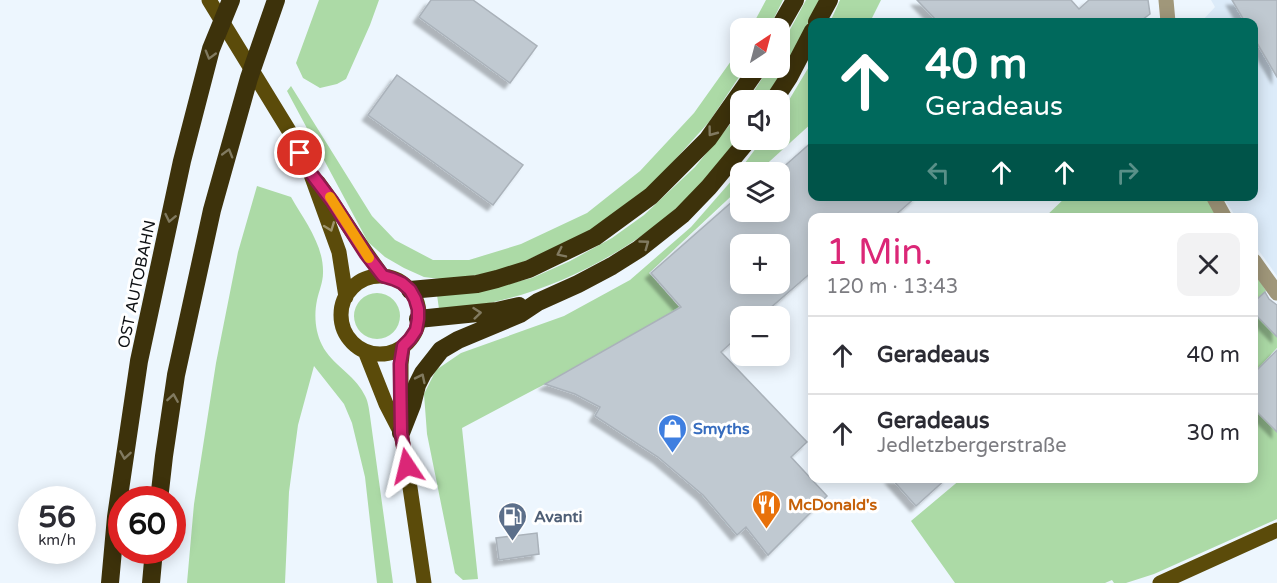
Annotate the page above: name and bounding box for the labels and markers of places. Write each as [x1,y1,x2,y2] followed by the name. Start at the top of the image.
[274,127,325,178] pin
[656,412,688,454] shop icon: Smyths
[693,419,750,439] place label: Smyths
[751,488,783,530] restaurant icon: McDonald's
[788,495,878,515] place label: McDonald's
[497,500,529,542] fuel station icon: Avanti
[534,507,582,527] place label: Avanti

